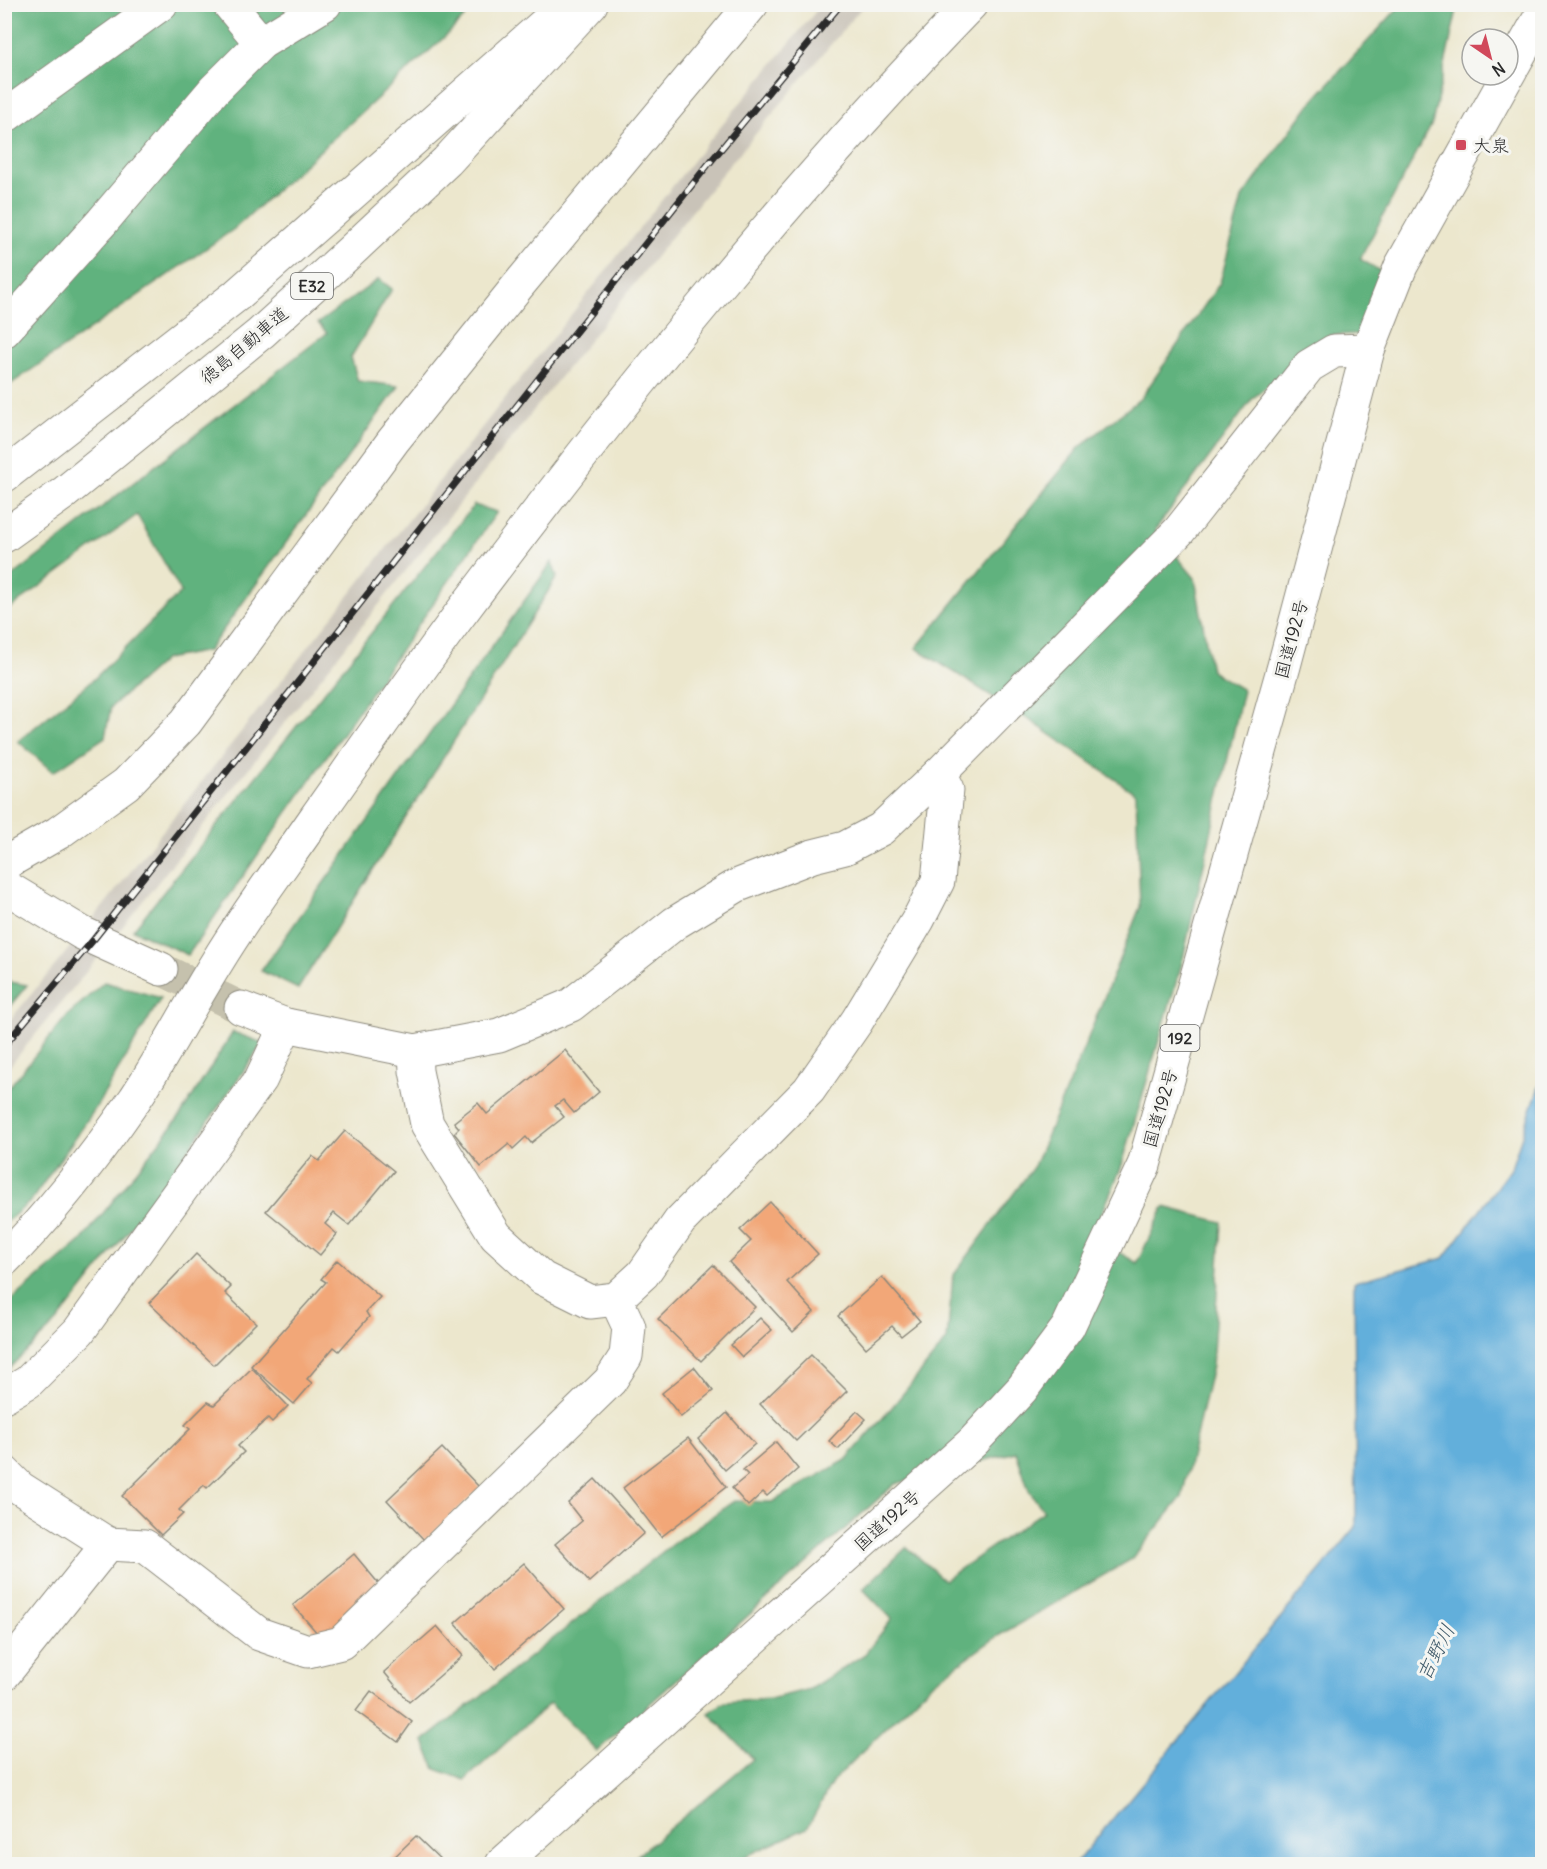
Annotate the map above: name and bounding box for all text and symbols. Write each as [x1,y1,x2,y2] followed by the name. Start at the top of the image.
[1460,27,1520,87] north arrow
[1488,58,1509,81] text: N
[1473,134,1509,157] place label: 大泉
[1454,138,1468,152] marker: 大泉
[291,273,333,299] road number: E32
[195,301,293,389] street label: 徳島自動車道
[1269,597,1313,681] street label: 国道192号
[1160,1025,1200,1051] road number: 192
[1138,1066,1182,1150] street label: 国道192号
[849,1484,925,1556] street label: 国道192号
[1410,1620,1460,1684] water label: 吉野川

